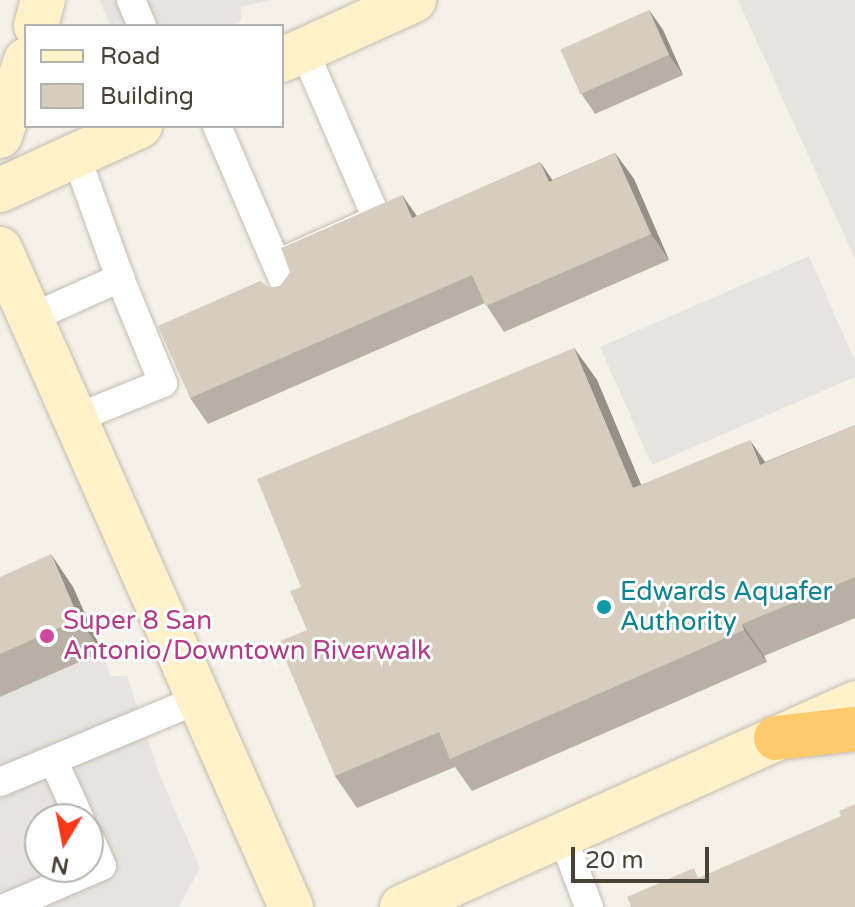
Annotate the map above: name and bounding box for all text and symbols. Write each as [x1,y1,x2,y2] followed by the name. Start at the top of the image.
[24,24,284,128] legend
[100,42,160,71] text: Road
[100,82,194,111] text: Building
[620,576,832,638] place label: Edwards Aquafer Authority
[595,598,613,616] marker: Edwards Aquafer Authority
[63,605,431,666] place label: Super 8 San Antonio/Downtown Riverwalk
[38,627,56,645] marker: Super 8 San Antonio/Downtown Riverwalk
[24,803,104,883] north arrow
[575,831,713,881] scale bar
[585,846,643,875] text: 20 m
[49,850,71,879] text: N

